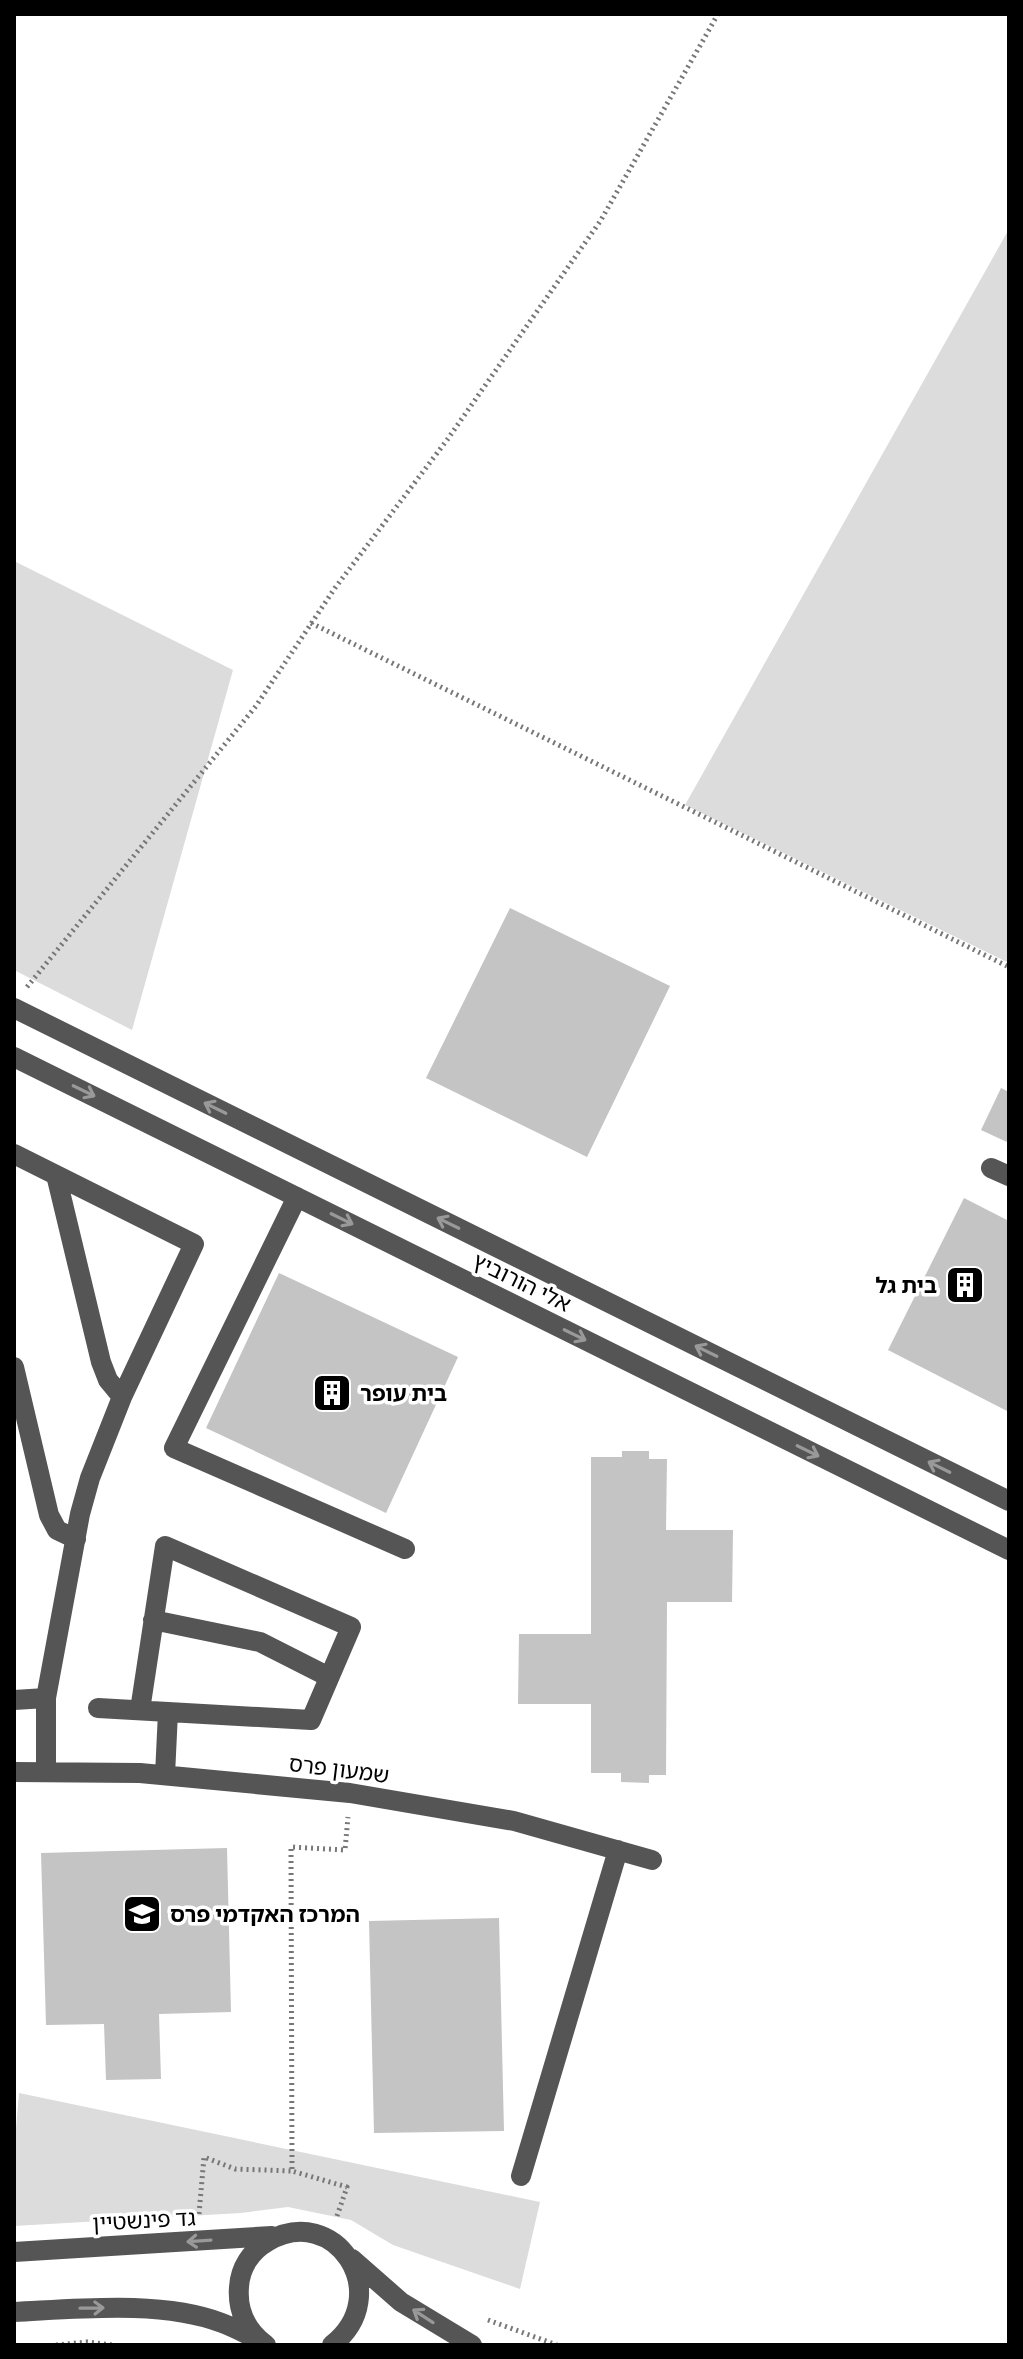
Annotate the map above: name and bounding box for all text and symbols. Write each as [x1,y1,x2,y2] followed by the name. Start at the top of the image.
[71,1084,95,1100] one-way arrow
[204,1099,228,1115] one-way arrow
[329,1212,353,1228] one-way arrow
[437,1215,461,1230] one-way arrow
[469,1246,576,1316] street label: אלי הורוביץ
[944,1264,986,1306] building icon: בית גל
[875,1271,937,1297] place label: בית גל
[562,1328,586,1343] one-way arrow
[695,1343,719,1358] one-way arrow
[311,1372,353,1414] building icon: בית עופר
[360,1379,447,1405] place label: בית עופר
[795,1443,819,1459] one-way arrow
[928,1458,952,1474] one-way arrow
[287,1749,391,1787] street label: שמעון פרס
[121,1893,163,1935] school or university icon: המרכז האקדמי פרס
[170,1900,360,1926] place label: המרכז האקדמי פרס
[92,2203,196,2235] street label: גד פינשטיין
[186,2234,213,2249] one-way arrow
[78,2301,105,2316] one-way arrow
[412,2307,434,2324] one-way arrow

